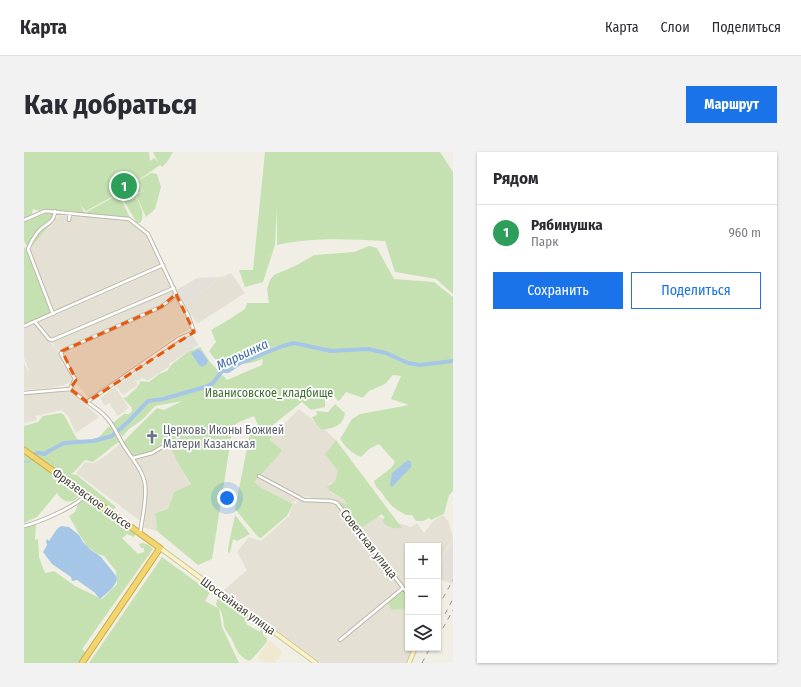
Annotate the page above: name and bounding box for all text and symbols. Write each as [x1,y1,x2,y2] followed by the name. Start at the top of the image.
[20,16,67,39] text: Карта
[605,19,639,36] text: Карта
[661,19,690,36] text: Слои
[712,19,781,36] text: Поделиться
[686,86,777,123] button: Маршрут
[24,88,197,121] text: Как добраться
[493,168,538,189] text: Рядом
[111,171,137,201] pin: 1
[531,216,603,234] text: Рябинушка
[503,225,509,240] text: 1
[728,225,761,240] text: 960 m
[531,234,558,249] text: Парк
[493,272,623,309] button: Сохранить
[631,272,761,309] button: Поделиться
[214,336,271,373] water label: Марьинка
[205,386,333,400] park label: Иванисовское_кладбище
[163,423,284,451] place label: Церковь Иконы Божией Матери Казанская
[144,429,160,445] church icon: Церковь Иконы Божией Матери Казанская
[50,466,134,533] street label: Фрязевское шоссе
[217,488,237,508] your location
[338,507,400,581] street label: Советская улица
[405,543,441,651] map controls
[405,543,441,579] button: +
[198,574,278,638] street label: Шоссейная улица
[405,579,441,615] button: −
[405,615,441,651] button: layers

